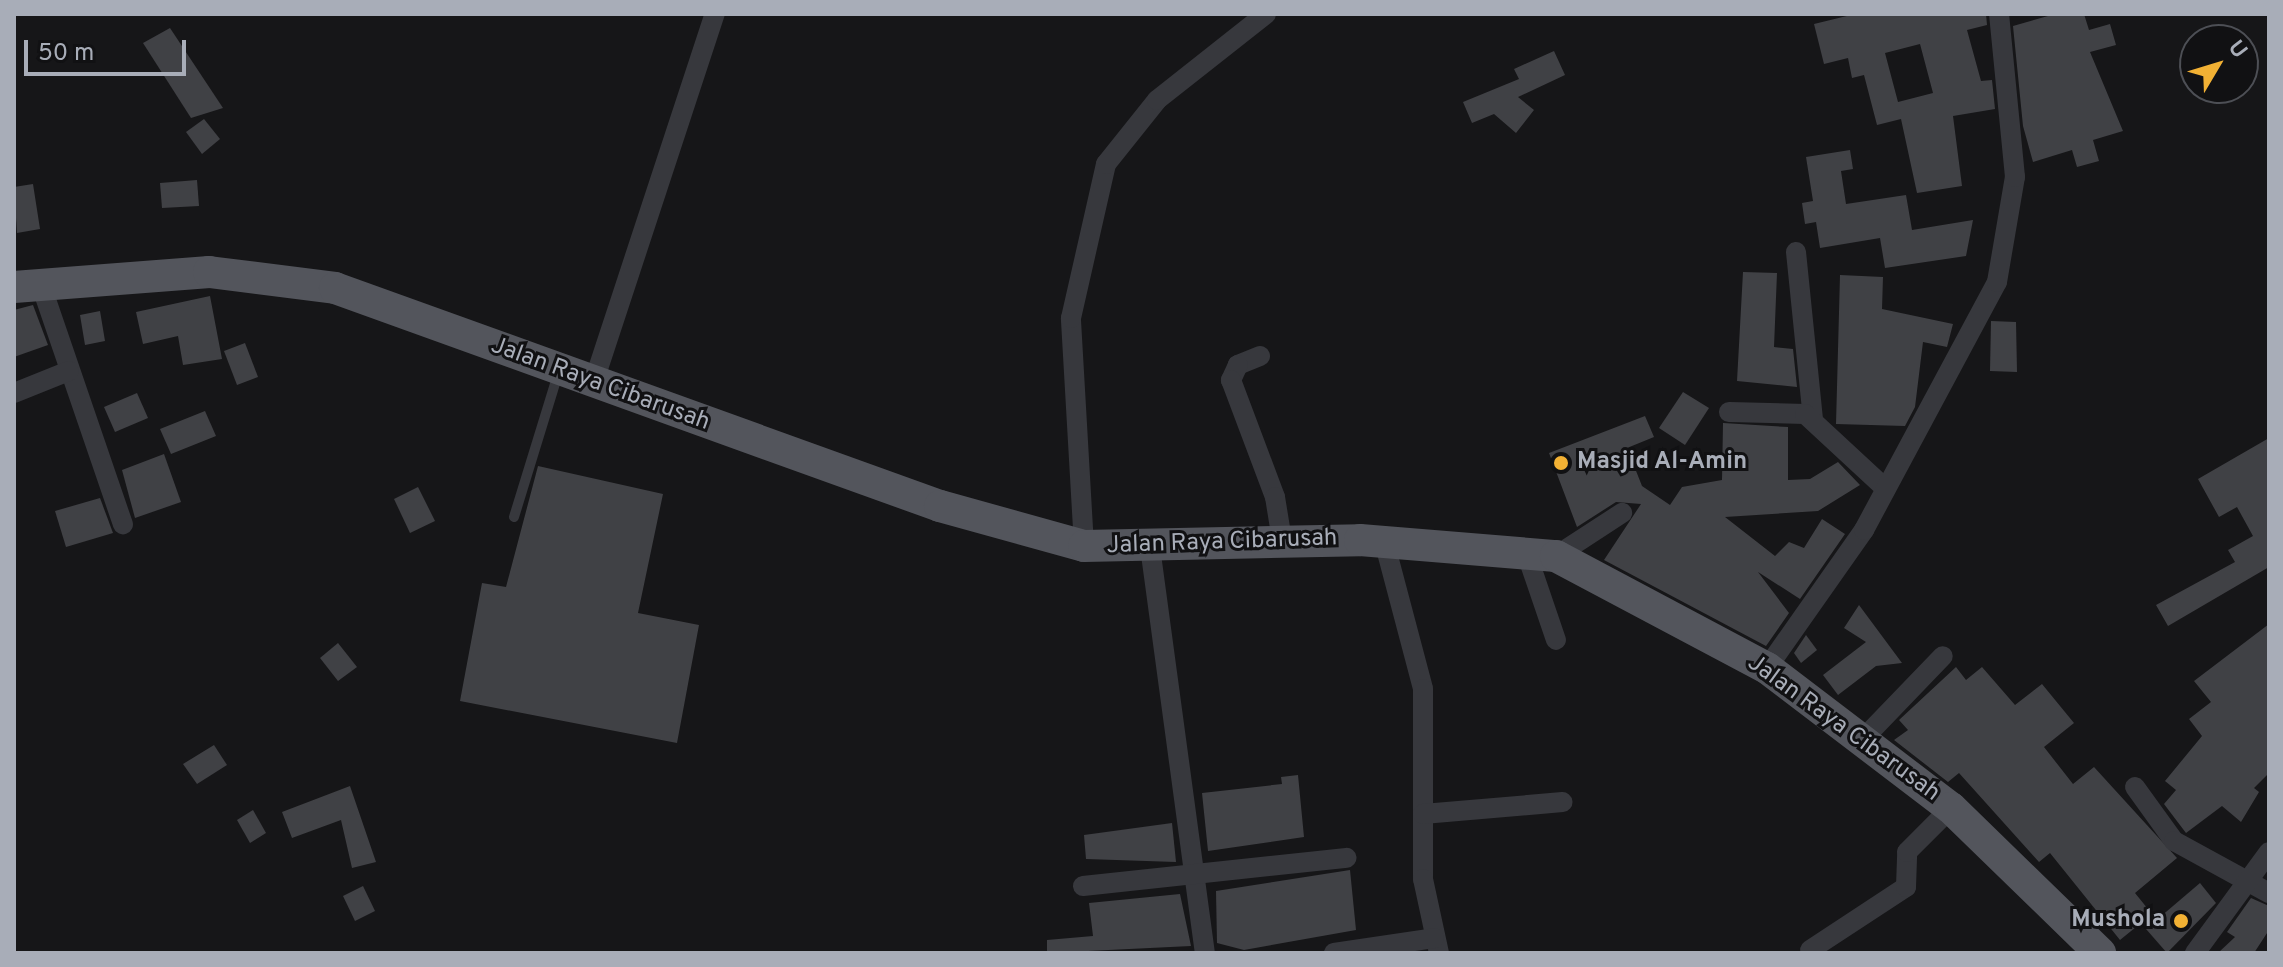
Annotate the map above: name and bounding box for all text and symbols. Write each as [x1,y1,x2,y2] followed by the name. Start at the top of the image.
[28,24,190,74] scale bar
[2179,24,2259,104] north arrow
[2221,36,2252,65] text: U
[38,39,94,69] text: 50 m
[487,332,713,438] street label: Jalan Raya Cibarusah
[1577,449,1748,477] place label: Masjid Al-Amin
[1552,454,1570,472] marker: Masjid Al-Amin
[1106,525,1338,561] street label: Jalan Raya Cibarusah
[1741,649,1945,809] street label: Jalan Raya Cibarusah
[2071,907,2165,935] place label: Mushola
[2172,912,2190,930] marker: Mushola

